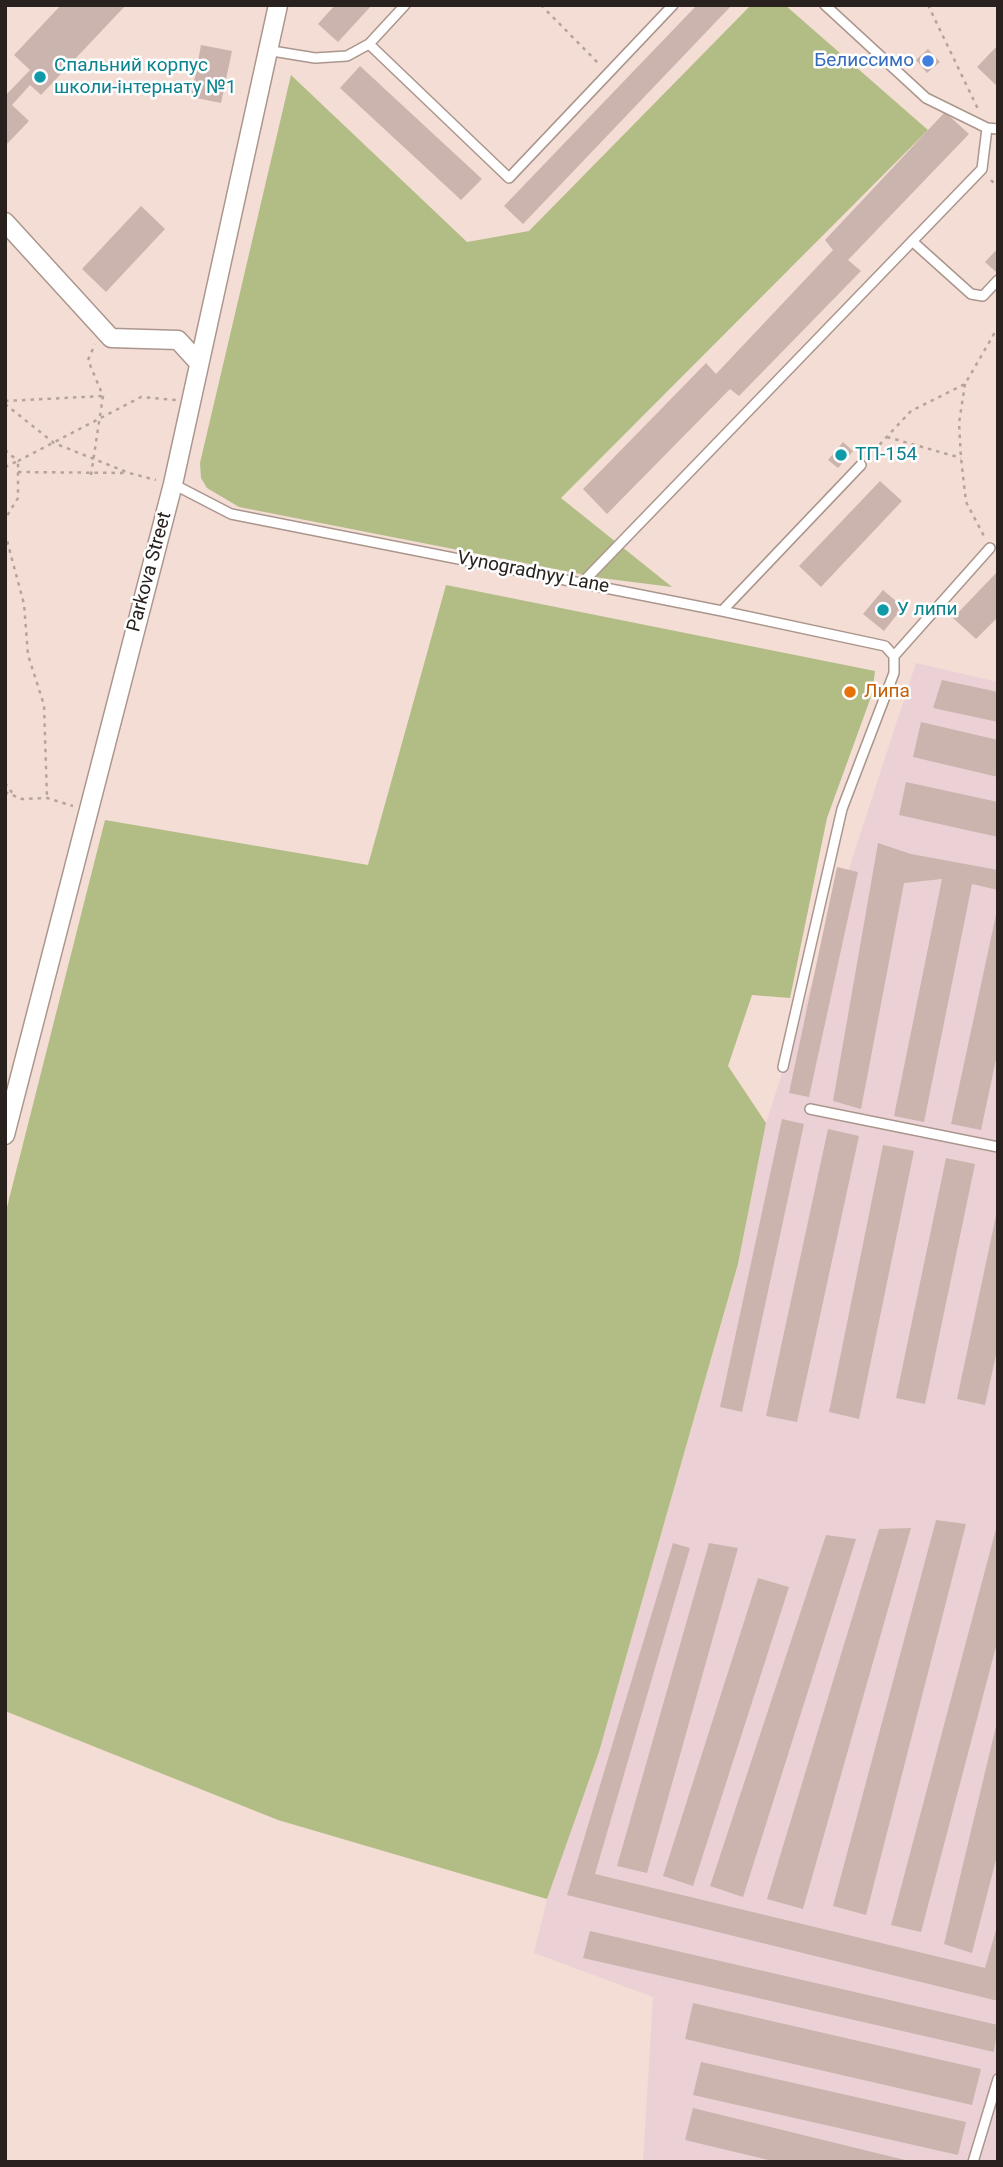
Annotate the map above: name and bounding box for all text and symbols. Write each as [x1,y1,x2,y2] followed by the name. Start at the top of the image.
[814,50,914,72] place label: Белиссимо
[920,53,936,69] marker: Белиссимо
[54,55,236,99] place label: Спальний корпус школи-інтернату №1
[32,69,48,85] marker: Спальний корпус школи-інтернату №1
[855,444,917,466] place label: ТП-154
[833,447,849,463] marker: ТП-154
[123,510,177,634] street label: Parkova Street
[455,547,611,599] street label: Vynogradnyy Lane
[897,599,958,621] place label: У липи
[875,602,891,618] marker: У липи
[864,681,910,703] place label: Липа
[842,684,858,700] marker: Липа

